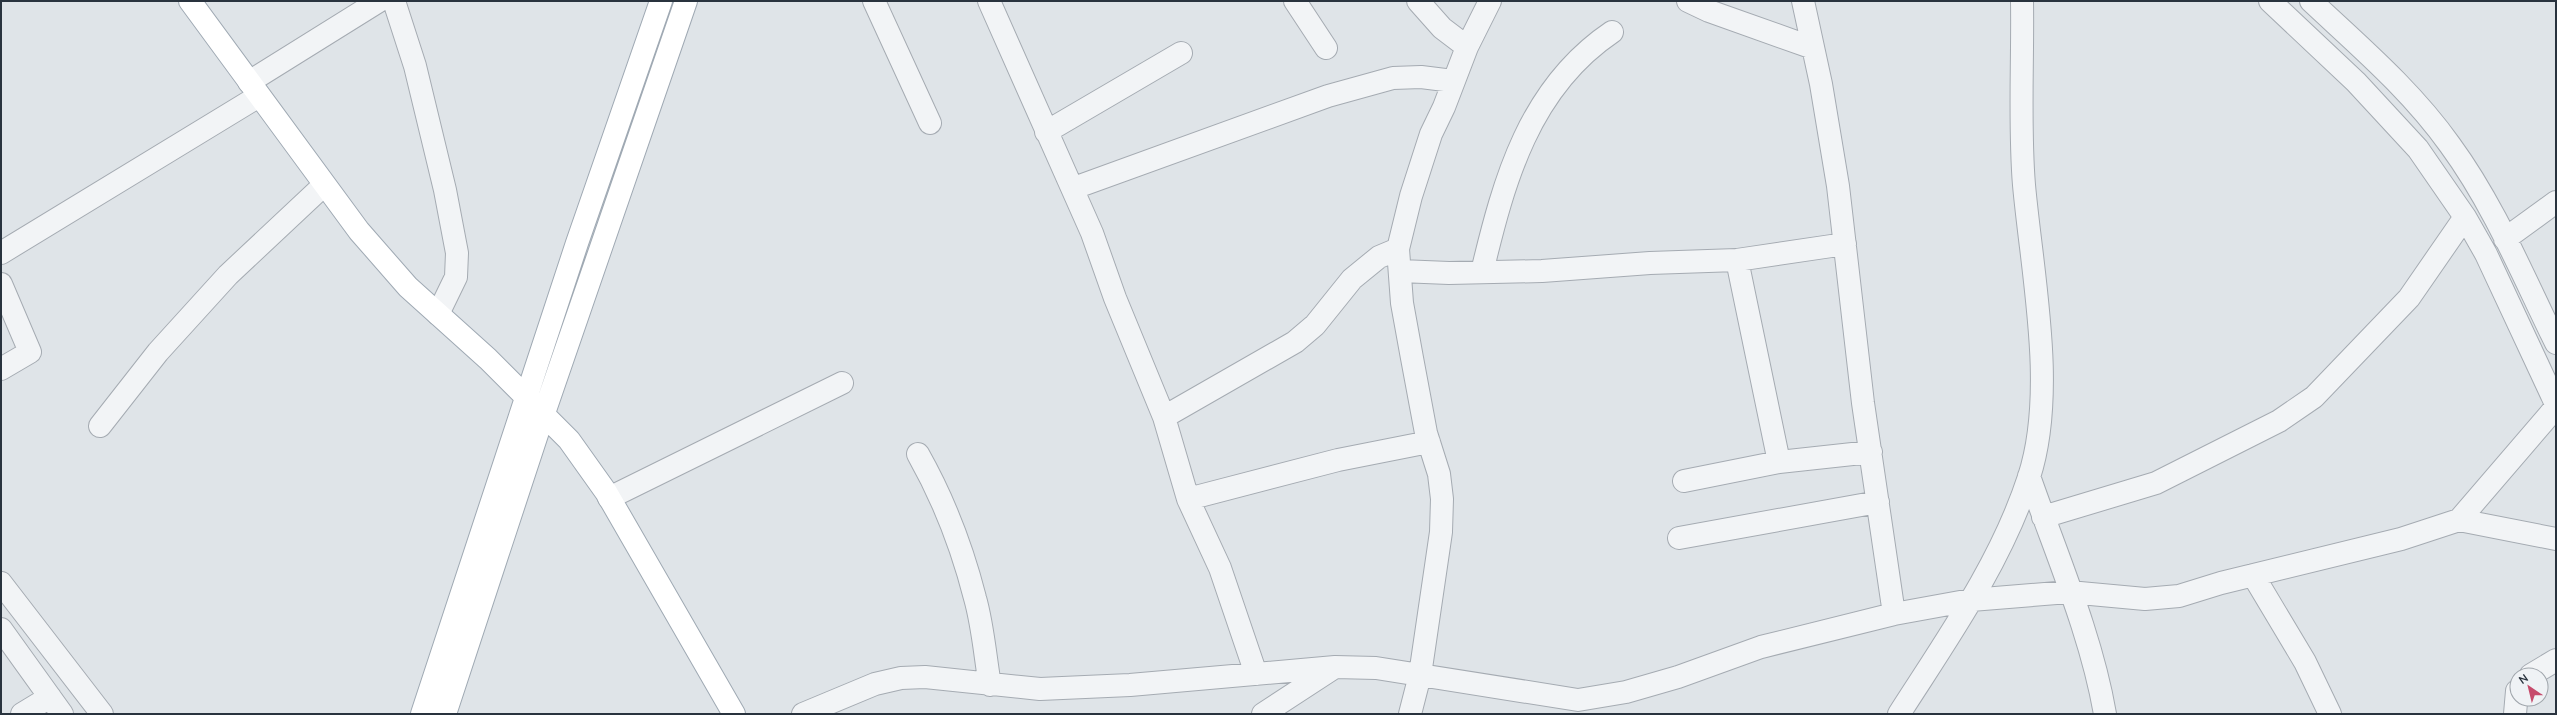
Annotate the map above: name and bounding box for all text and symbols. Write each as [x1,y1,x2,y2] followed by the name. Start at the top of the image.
[2509,667,2549,707] north arrow
[2516,671,2531,687] text: N

